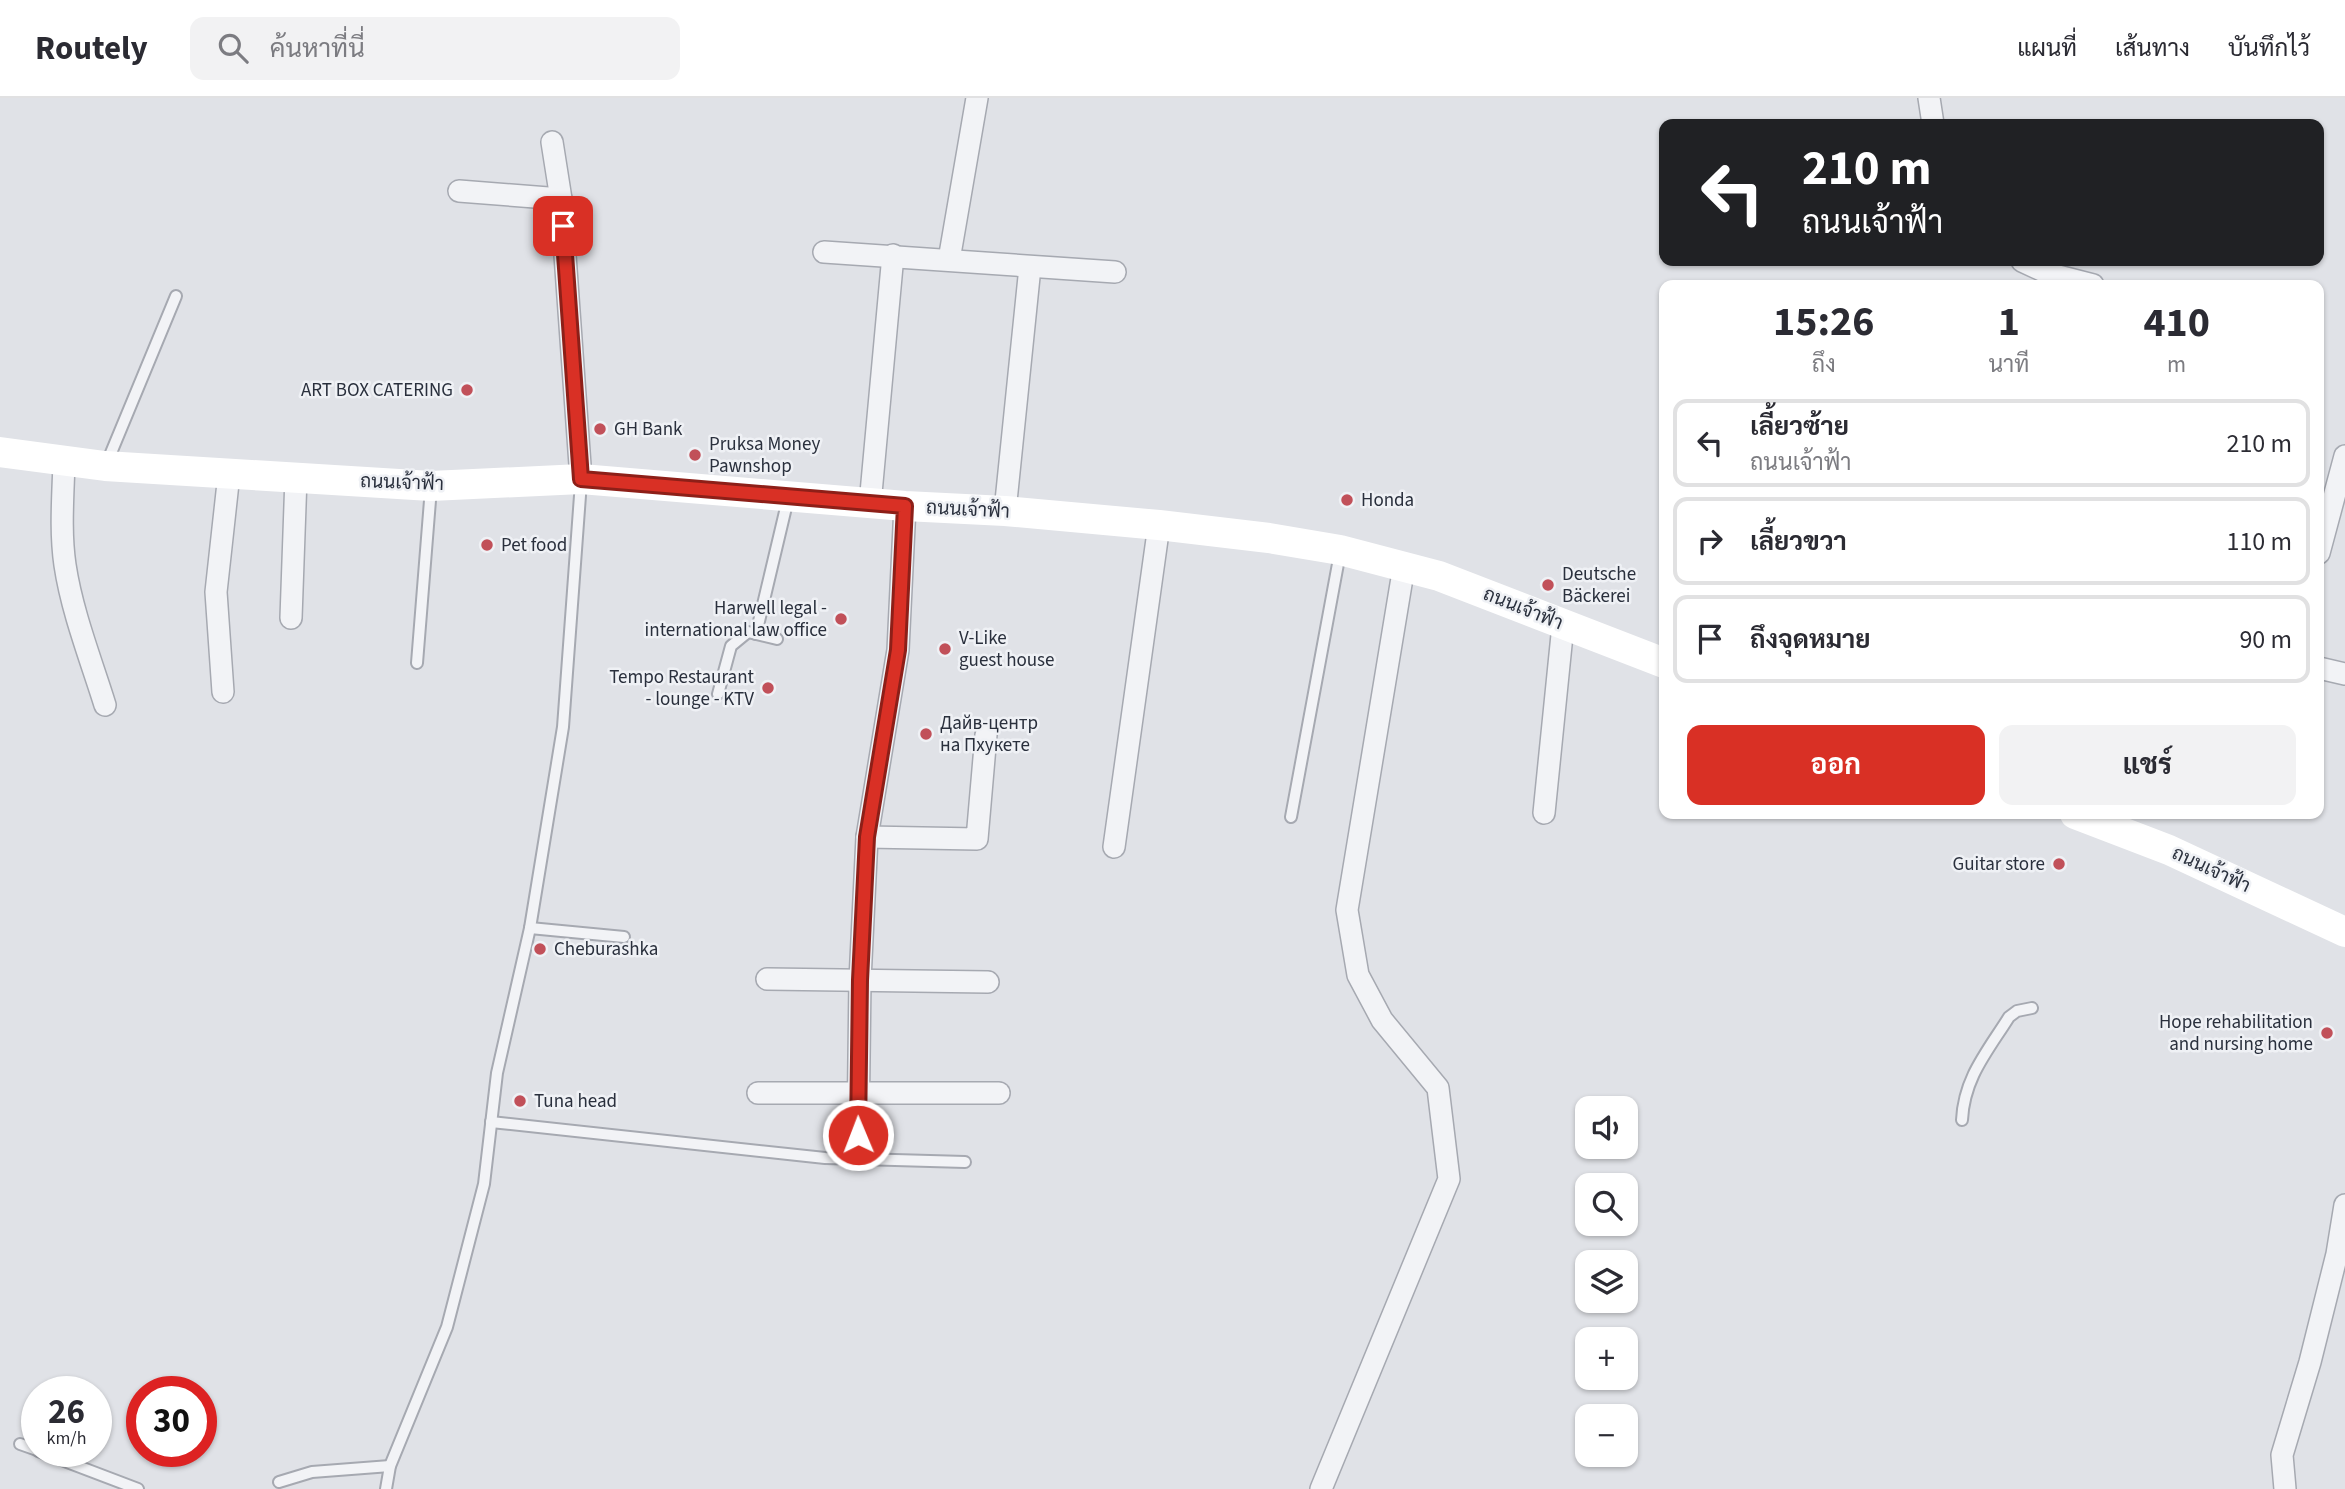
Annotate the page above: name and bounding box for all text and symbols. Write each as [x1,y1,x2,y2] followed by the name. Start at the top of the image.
[190,17,680,80] search box
[35,25,148,72] text: Routely
[214,29,252,67] icon: search
[270,30,365,67] text: ค้นหาที่นี่
[2017,31,2077,66] text: แผนที่
[2115,31,2190,66] text: เส้นทาง
[2228,31,2310,66] text: บันทึกไว้
[1802,134,1931,204] text: 210 m
[1687,147,1778,238] icon: left
[533,196,593,256] pin
[1802,200,1943,246] text: ถนนเจ้าฟ้า
[544,207,582,245] icon: arrive
[1773,292,1874,352] text: 15:26
[1998,292,2020,352] text: 1
[2143,293,2210,353] text: 410
[1812,348,1836,381] text: ถึง
[1988,348,2029,381] text: นาที
[2167,348,2186,381] text: m
[301,377,453,404] place label: ART BOX CATERING
[459,382,475,398] marker: ART BOX CATERING
[1750,408,1849,445] text: เลี้ยวซ้าย
[614,416,683,443] place label: GH Bank
[592,421,608,437] marker: GH Bank
[1691,424,1729,462] icon: left
[2226,425,2292,462] text: 210 m
[709,431,820,480] place label: Pruksa Money Pawnshop
[1750,446,1851,479] text: ถนนเจ้าฟ้า
[687,447,703,463] marker: Pruksa Money Pawnshop
[360,468,444,498] street label: ถนนเจ้าฟ้า
[1361,487,1414,514] place label: Honda
[1339,492,1355,508] marker: Honda
[925,494,1011,526] street label: ถนนเจ้าฟ้า
[1691,522,1729,560] icon: right
[1750,523,1847,560] text: เลี้ยวขวา
[2226,523,2292,560] text: 110 m
[501,532,567,559] place label: Pet food
[479,537,495,553] marker: Pet food
[1562,561,1636,610] place label: Deutsche Bäckerei
[1540,577,1556,593] marker: Deutsche Bäckerei
[1479,581,1567,637] street label: ถนนเจ้าฟ้า
[645,595,827,644] place label: Harwell legal - international law office
[833,611,849,627] marker: Harwell legal - international law office
[1691,620,1729,658] icon: arrive
[1750,621,1871,658] text: ถึงจุดหมาย
[2239,621,2292,658] text: 90 m
[959,625,1055,674] place label: V-Like guest house
[937,641,953,657] marker: V-Like guest house
[609,664,755,713] place label: Tempo Restaurant - lounge - KTV
[760,680,776,696] marker: Tempo Restaurant - lounge - KTV
[940,710,1038,759] place label: Дайв-центр на Пхукете
[1687,725,1985,805] button: ออก
[1999,725,2296,805] button: แชร์
[918,726,934,742] marker: Дайв-центр на Пхукете
[2167,840,2255,900] street label: ถนนเจ้าฟ้า
[1952,851,2045,878] place label: Guitar store
[2051,856,2067,872] marker: Guitar store
[554,936,658,963] place label: Cheburashka
[532,941,548,957] marker: Cheburashka
[2159,1009,2313,1058] place label: Hope rehabilitation and nursing home
[2319,1025,2335,1041] marker: Hope rehabilitation and nursing home
[534,1088,617,1115] place label: Tuna head
[512,1093,528,1109] marker: Tuna head
[1575,1096,1638,1467] map controls
[1575,1096,1638,1159] button: sound
[821,1098,895,1172] position arrow
[1575,1173,1638,1236] button: search
[1575,1250,1638,1313] button: layers
[1575,1327,1638,1390] button: +
[126,1376,217,1467] speed limit sign: 30
[48,1387,85,1437] text: 26
[1575,1404,1638,1467] button: −
[47,1426,86,1451] text: km/h

